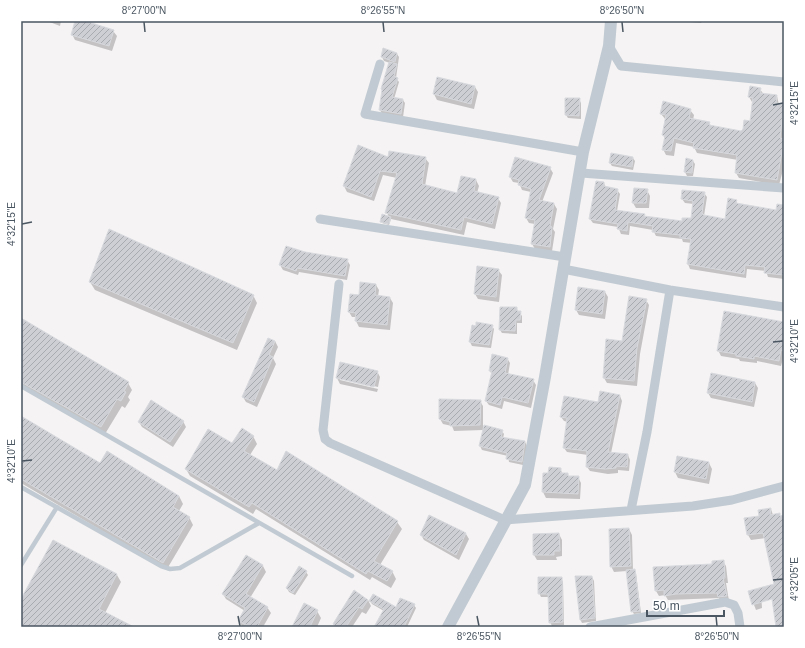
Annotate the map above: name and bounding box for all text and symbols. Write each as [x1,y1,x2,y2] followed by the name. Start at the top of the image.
[122,5,166,16] text: 8°27'00"N
[361,5,405,16] text: 8°26'55"N
[600,5,644,16] text: 8°26'50"N
[789,81,800,125] text: 4°32'15"E
[6,202,17,246] text: 4°32'15"E
[789,319,800,363] text: 4°32'10"E
[6,439,17,483] text: 4°32'10"E
[789,557,800,601] text: 4°32'05"E
[647,592,724,618] scale bar
[653,599,680,613] text: 50 m
[218,631,262,642] text: 8°27'00"N
[457,631,501,642] text: 8°26'55"N
[695,631,739,642] text: 8°26'50"N

